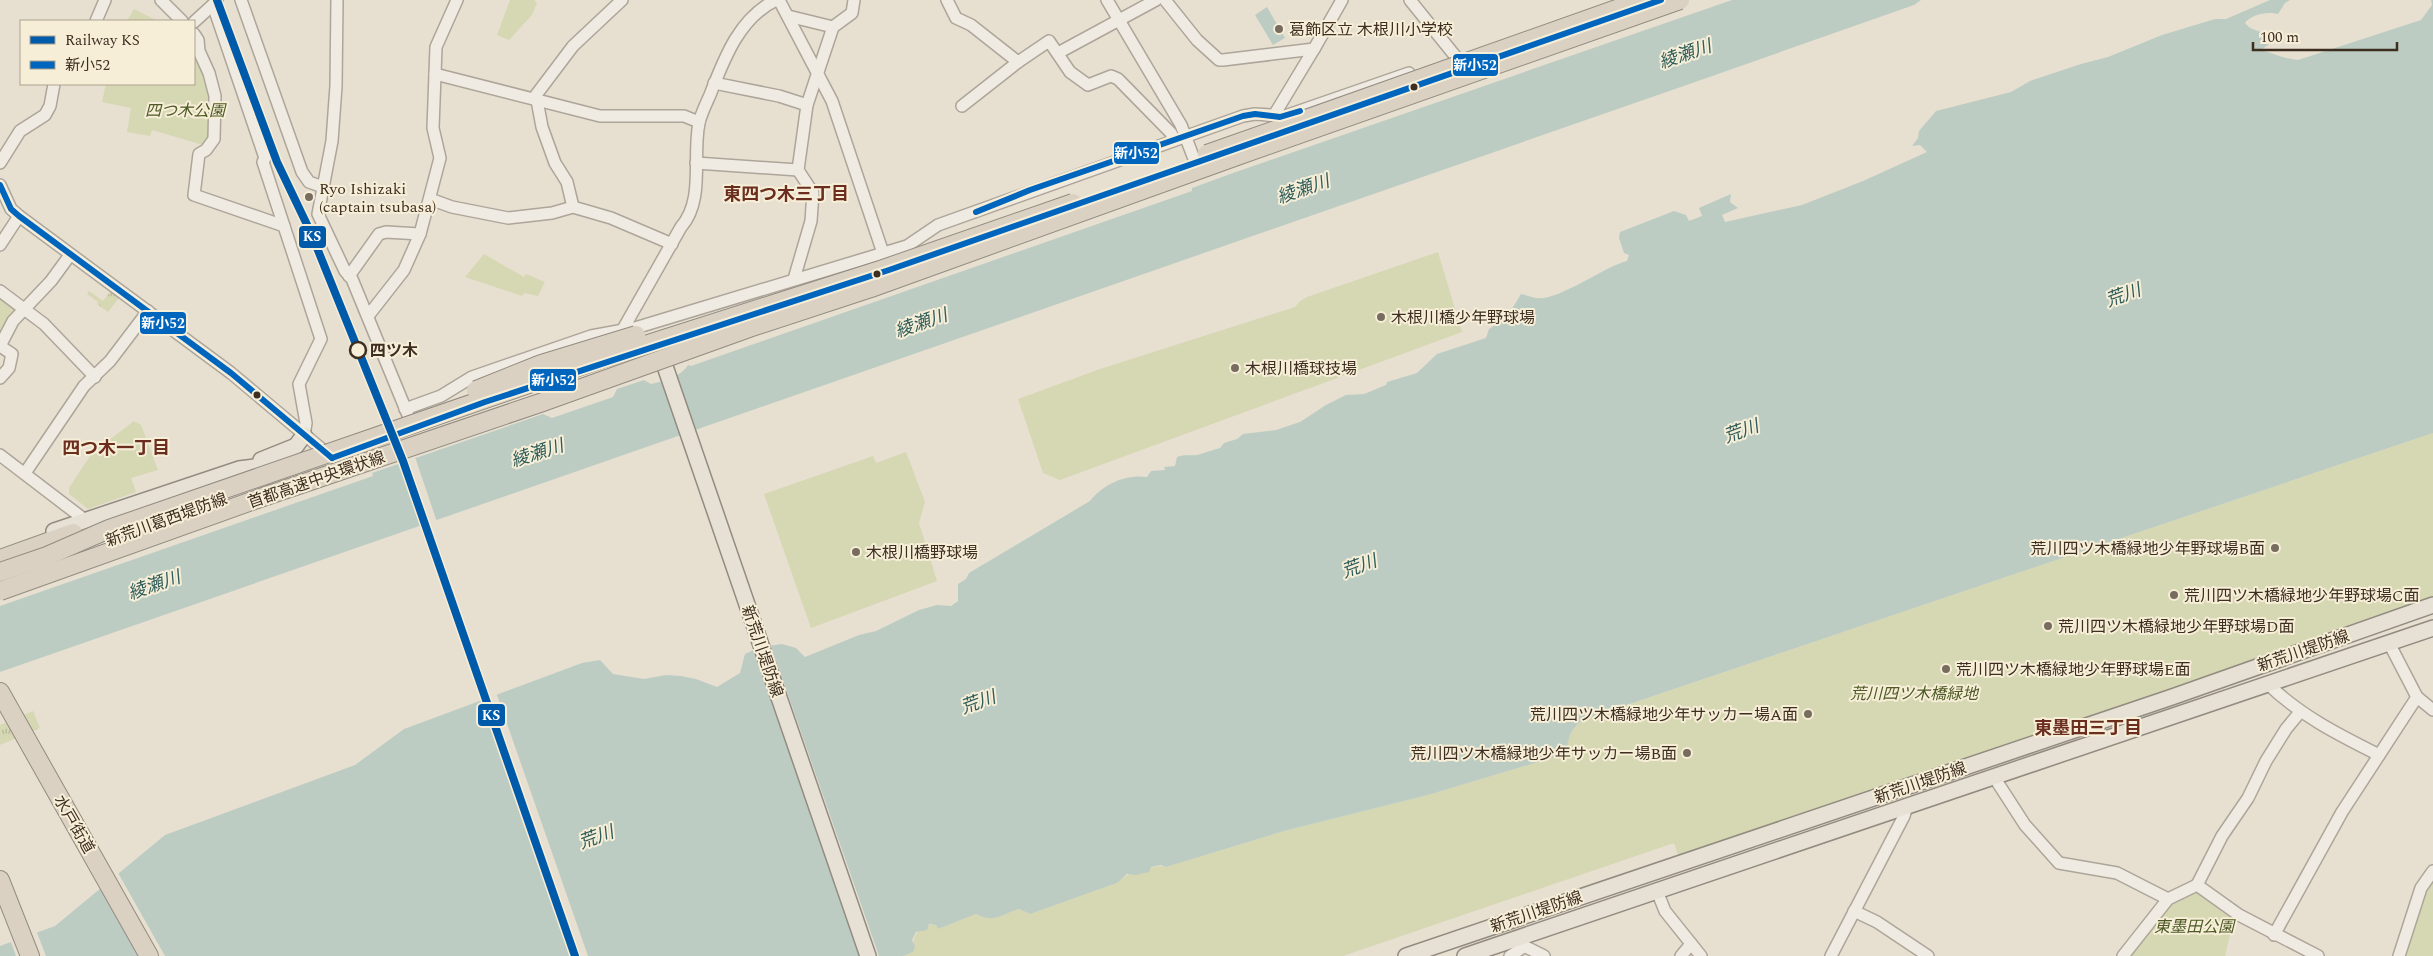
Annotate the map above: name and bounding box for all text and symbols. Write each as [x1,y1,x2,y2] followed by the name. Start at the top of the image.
[1289,18,1453,42] place label: 葛飾区立 木根川小学校
[20,20,195,85] legend
[2253,20,2397,52] scale bar
[1273,23,1285,35] marker: 葛飾区立 木根川小学校
[2260,26,2299,49] text: 100 m
[65,29,140,52] text: Railway KS
[1655,32,1717,76] water label: 綾瀬川
[1452,53,1499,77] line badge: 新小52
[65,54,110,77] text: 新小52
[1453,55,1497,76] text: 新小52
[1409,82,1419,92] unlabelled marker
[145,99,227,123] park label: 四つ木公園
[1113,141,1160,165] line badge: 新小52
[1114,143,1158,164] text: 新小52
[1273,167,1335,211] water label: 綾瀬川
[319,177,436,219] place label: Ryo Ishizaki (captain tsubasa)
[723,181,849,208] district label: 東四つ木三丁目
[303,191,315,203] marker: Ryo Ishizaki (captain tsubasa)
[298,225,327,249] line badge: KS
[303,226,321,247] text: KS
[872,269,882,279] unlabelled marker
[2102,276,2147,314] water label: 荒川
[891,301,953,345] water label: 綾瀬川
[1391,306,1535,330] place label: 木根川橋少年野球場
[139,311,187,335] line badge: 新小52
[1375,311,1387,323] marker: 木根川橋少年野球場
[141,313,185,334] text: 新小52
[370,339,418,363] place label: 四ツ木
[349,341,367,359] marker: 四ツ木
[1245,357,1357,381] place label: 木根川橋球技場
[1229,362,1241,374] marker: 木根川橋球技場
[529,368,577,392] line badge: 新小52
[531,370,575,391] text: 新小52
[252,390,262,400] unlabelled marker
[1720,412,1765,450] water label: 荒川
[507,432,569,475] water label: 綾瀬川
[62,435,170,462] district label: 四つ木一丁目
[244,445,388,515] street label: 首都高速中央環状線
[102,487,231,553] street label: 新荒川葛西堤防線
[2030,537,2265,561] place label: 荒川四ツ木橋緑地少年野球場B面
[866,541,978,565] place label: 木根川橋野球場
[2269,542,2281,554] marker: 荒川四ツ木橋緑地少年野球場B面
[850,546,862,558] marker: 木根川橋野球場
[1338,547,1383,585] water label: 荒川
[124,563,186,607] water label: 綾瀬川
[2184,584,2420,608] place label: 荒川四ツ木橋緑地少年野球場C面
[2168,589,2180,601] marker: 荒川四ツ木橋緑地少年野球場C面
[735,602,789,701] street label: 新荒川堤防線
[2058,615,2294,639] place label: 荒川四ツ木橋緑地少年野球場D面
[2042,620,2054,632] marker: 荒川四ツ木橋緑地少年野球場D面
[2254,624,2353,678] street label: 新荒川堤防線
[1956,658,2190,682] place label: 荒川四ツ木橋緑地少年野球場E面
[1940,663,1952,675] marker: 荒川四ツ木橋緑地少年野球場E面
[1850,682,1980,706] park label: 荒川四ツ木橋緑地
[957,683,1002,721] water label: 荒川
[477,703,506,727] line badge: KS
[1530,703,1798,727] place label: 荒川四ツ木橋緑地少年サッカー場A面
[482,705,500,726] text: KS
[1802,708,1814,720] marker: 荒川四ツ木橋緑地少年サッカー場A面
[2034,715,2142,742] district label: 東墨田三丁目
[1410,742,1677,766] place label: 荒川四ツ木橋緑地少年サッカー場B面
[1681,747,1693,759] marker: 荒川四ツ木橋緑地少年サッカー場B面
[1871,756,1970,810] street label: 新荒川堤防線
[48,791,101,858] street label: 水戸街道
[575,818,620,856] water label: 荒川
[1487,885,1586,939] street label: 新荒川堤防線
[2154,915,2236,939] park label: 東墨田公園

